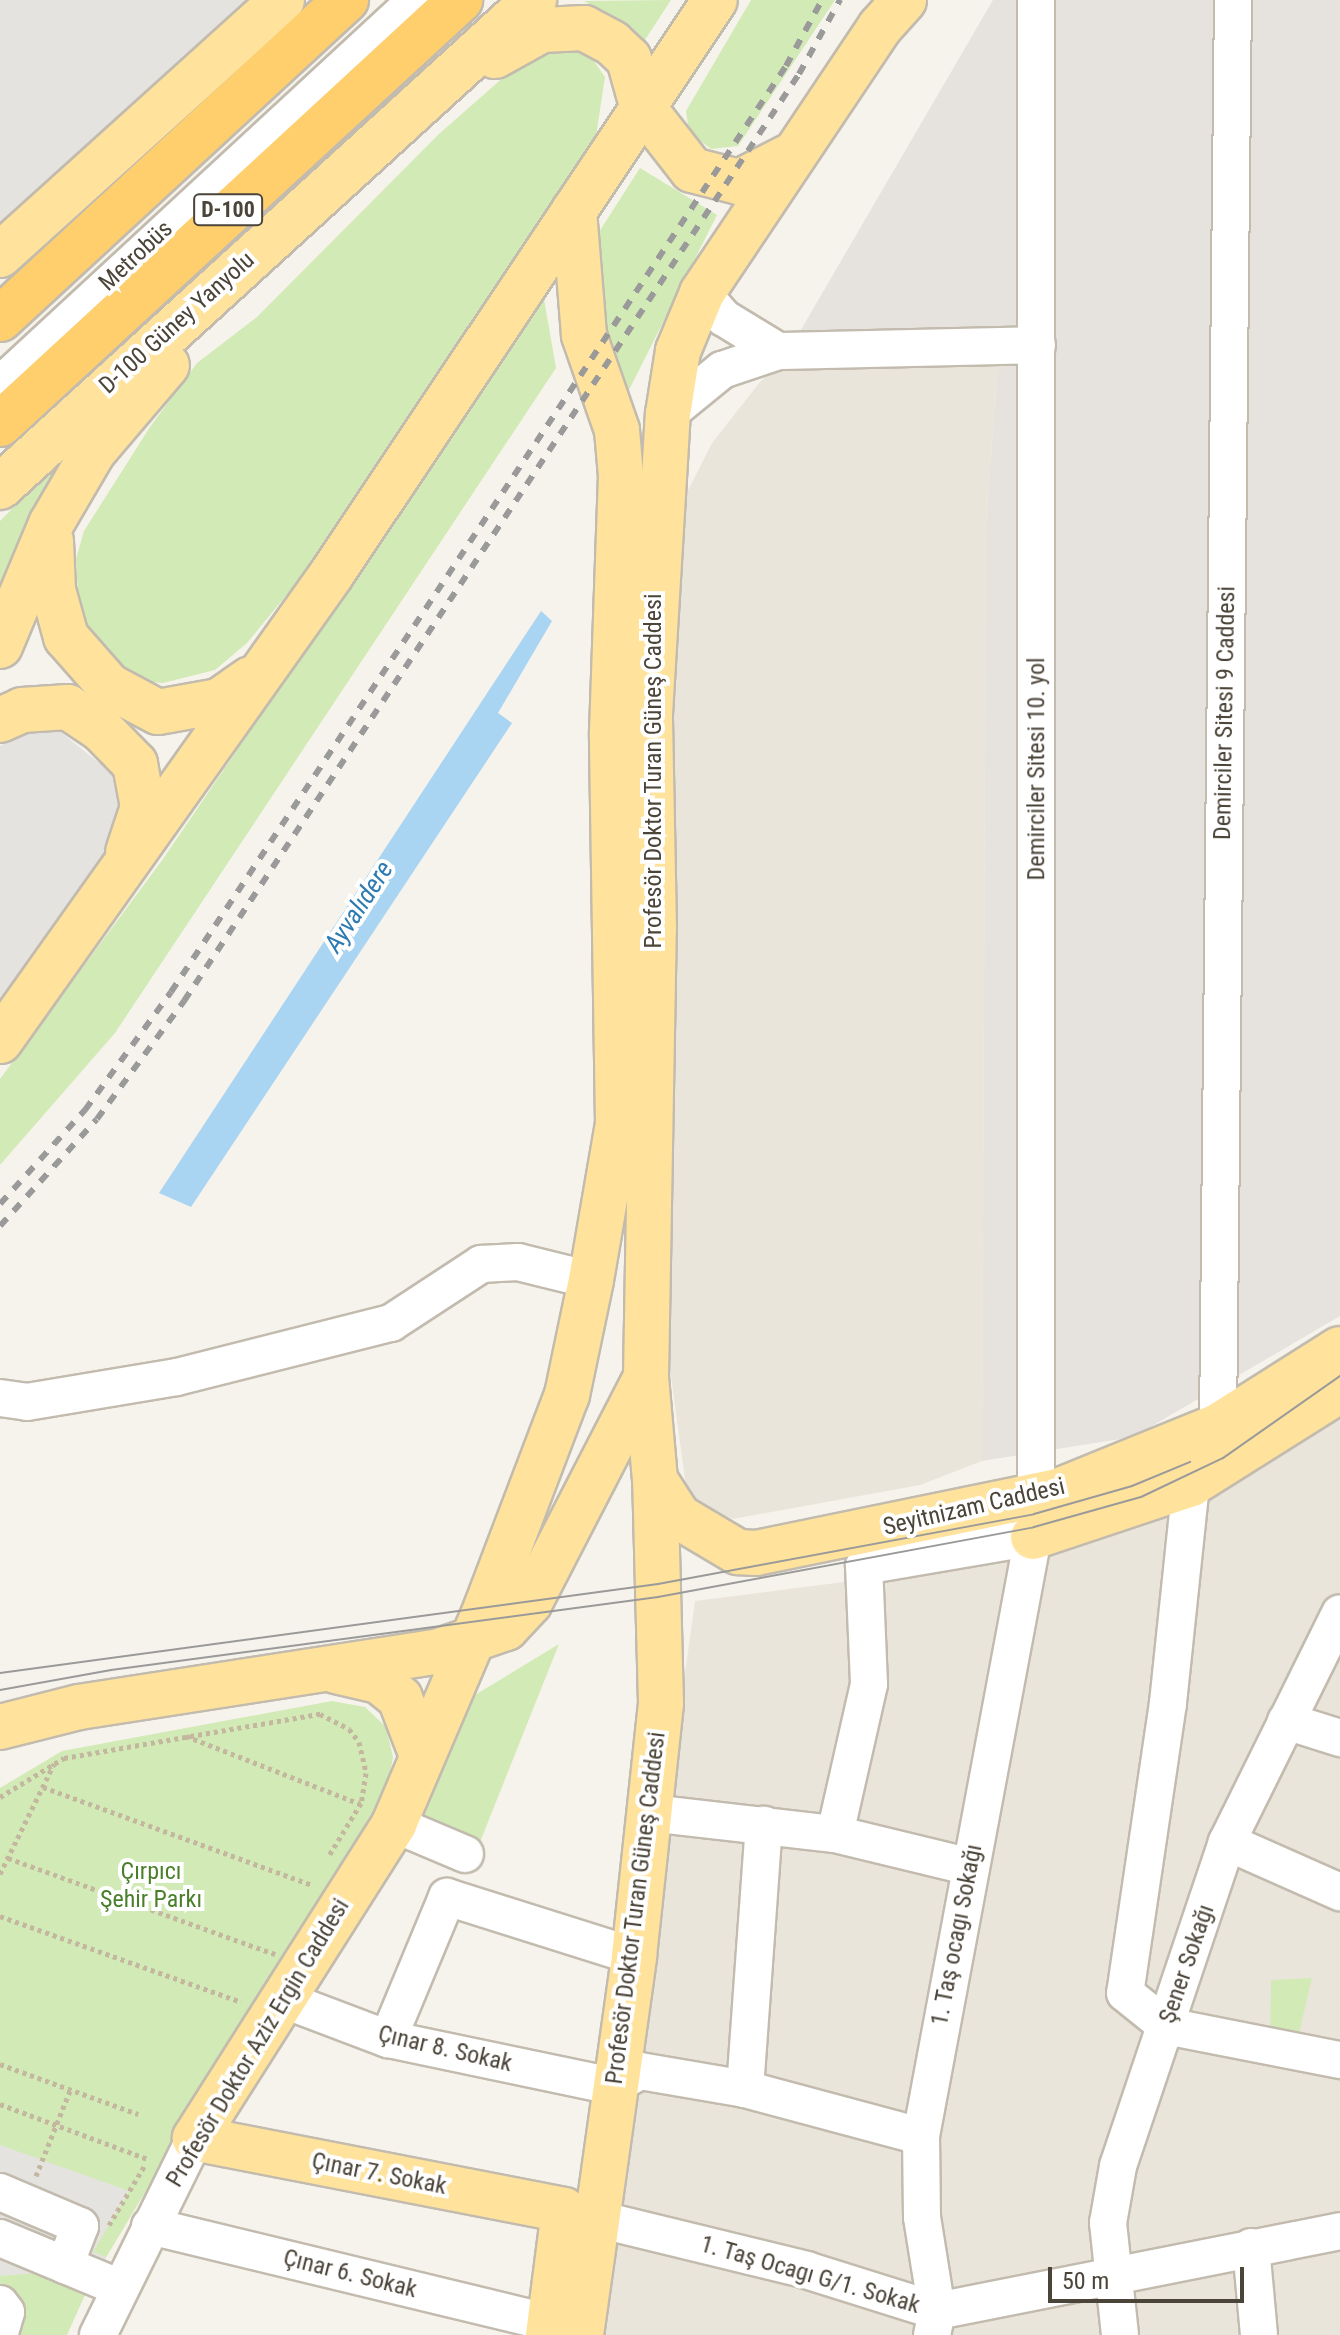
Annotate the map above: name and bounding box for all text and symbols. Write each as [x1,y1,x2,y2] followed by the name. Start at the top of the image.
[192,192,264,228] road number: D-100
[93,215,179,297] street label: Metrobüs
[94,246,260,400] street label: D-100 Güney Yanyolu
[1208,586,1242,840] street label: Demirciler Sitesi 9 Caddesi
[640,593,668,949] street label: Profesör Doktor Turan Güneş Caddesi
[1023,658,1051,880] street label: Demirciler Sitesi 10. yol
[318,856,400,958] water label: Ayvalıdere
[880,1472,1068,1542] street label: Seyitnizam Caddesi
[600,1730,672,2086] street label: Profesör Doktor Turan Güneş Caddesi
[925,1842,989,2028] street label: 1. Taş ocagı Sokağı
[100,1858,202,1914] park label: Çırpıcı Şehir Parkı
[160,1894,356,2192] street label: Profesör Doktor Aziz Ergin Caddesi
[1153,1901,1221,2027] street label: Şener Sokağı
[375,2020,515,2078] street label: Çınar 8. Sokak
[309,2147,449,2201] street label: Çınar 7. Sokak
[697,2230,923,2320] street label: 1. Taş Ocagı G/1. Sokak
[280,2244,420,2304] street label: Çınar 6. Sokak
[1052,2251,1248,2301] scale bar
[1062,2267,1109,2295] text: 50 m

